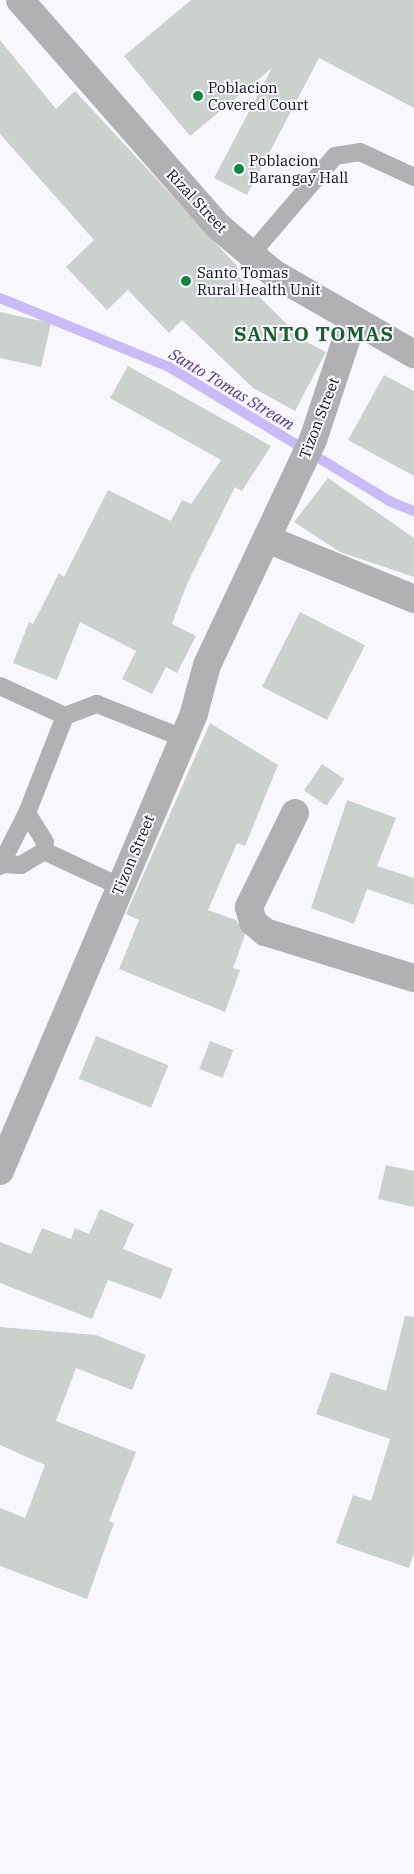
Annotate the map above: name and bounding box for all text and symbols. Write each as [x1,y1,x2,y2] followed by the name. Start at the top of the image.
[208,78,309,113] place label: Poblacion Covered Court
[192,90,204,102] marker: Poblacion Covered Court
[249,151,348,186] place label: Poblacion Barangay Hall
[233,163,245,175] marker: Poblacion Barangay Hall
[163,165,231,237] street label: Rizal Street
[197,263,321,298] place label: Santo Tomas Rural Health Unit
[179,274,193,288] marker: Santo Tomas Rural Health Unit
[233,321,395,345] district label: SANTO TOMAS
[166,344,298,434] water label: Santo Tomas Stream
[295,375,343,461] street label: Tizon Street
[108,812,158,898] street label: Tizon Street

